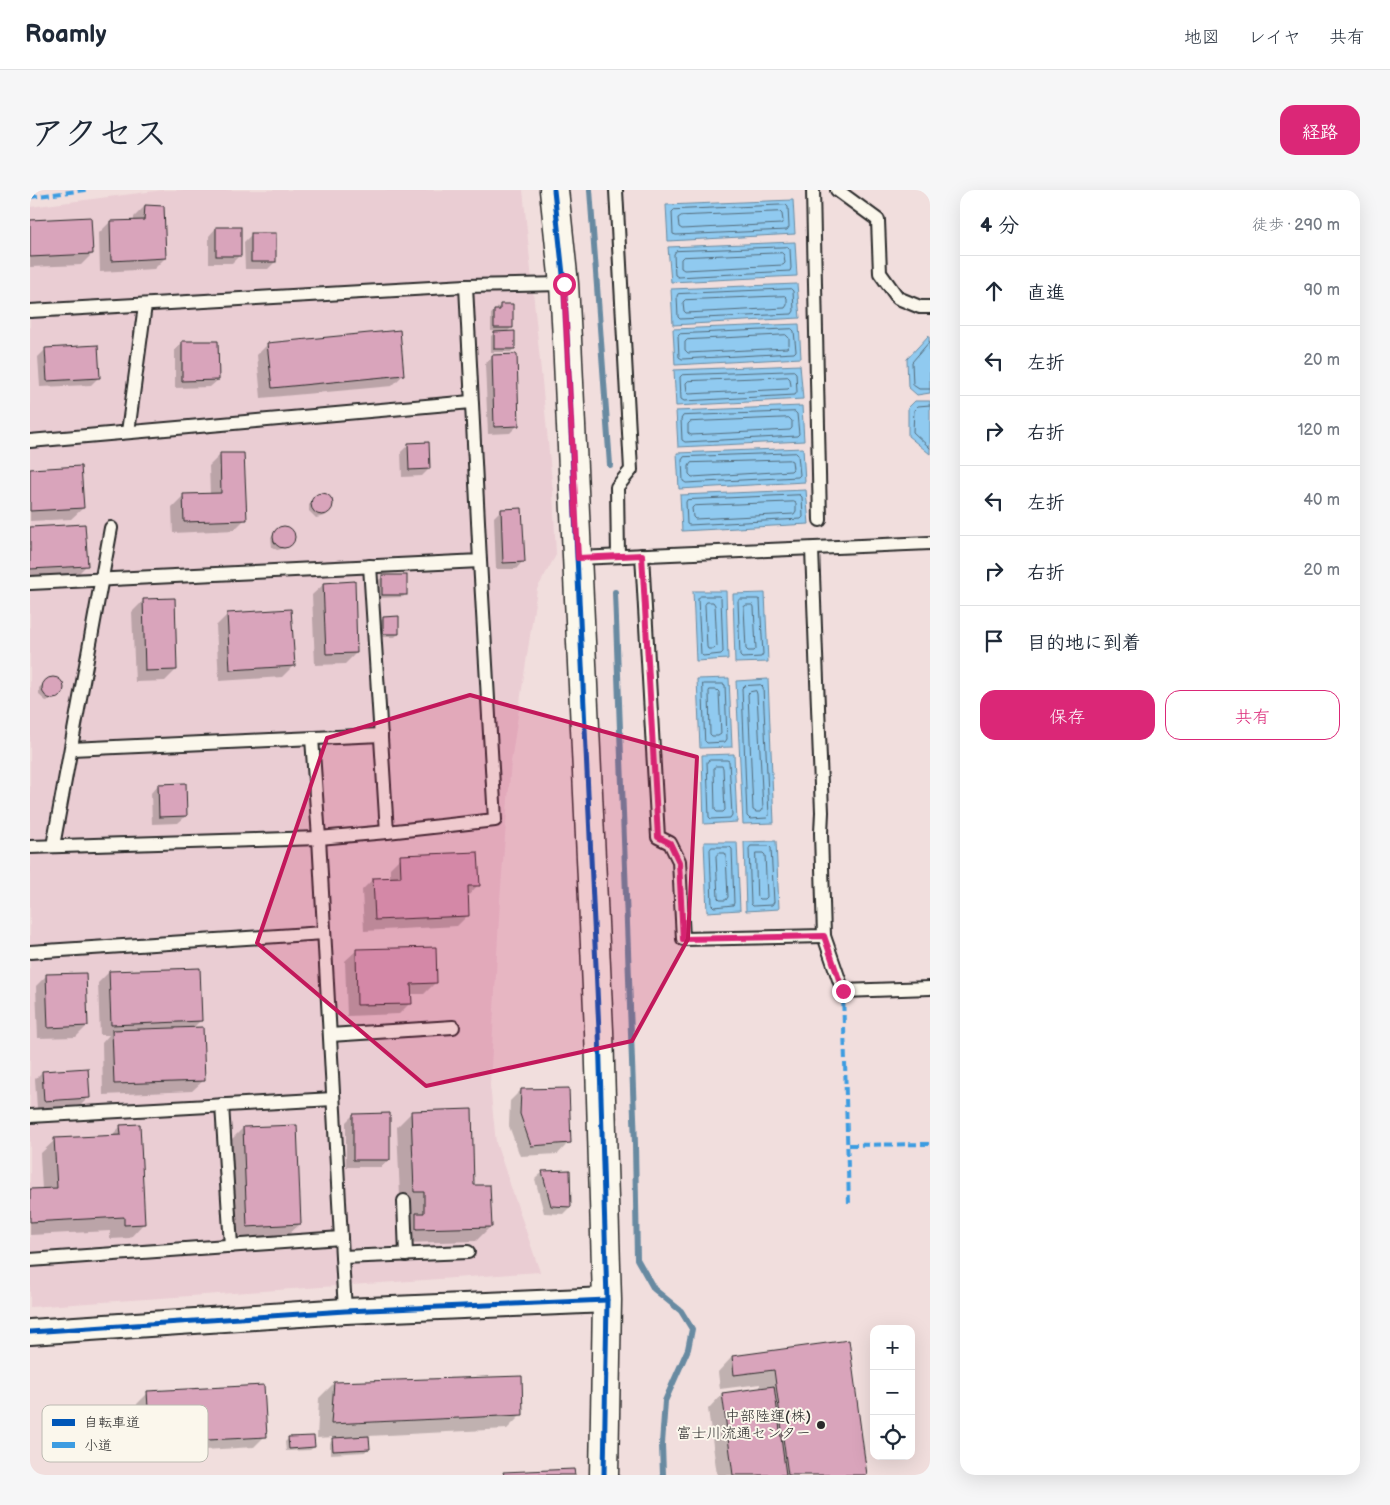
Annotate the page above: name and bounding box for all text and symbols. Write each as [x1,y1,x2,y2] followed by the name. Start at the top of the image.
[25,20,106,49] text: Roamly
[1184,27,1220,48] text: 地図
[1248,27,1301,48] text: レイヤ
[1329,27,1365,48] text: 共有
[1280,105,1360,155] button: 経路
[30,113,168,156] text: アクセス
[980,213,1019,238] text: 4 分
[1252,216,1340,235] text: 徒歩 · 290 m
[553,273,576,296] route start
[980,277,1008,305] icon: ahead
[1304,281,1340,300] text: 90 m
[1027,282,1065,305] text: 直進
[980,347,1008,375] icon: left
[1304,351,1340,370] text: 20 m
[1027,352,1065,375] text: 左折
[980,417,1008,445] icon: right
[1297,421,1340,440] text: 120 m
[1027,422,1065,445] text: 右折
[980,487,1008,515] icon: left
[1303,491,1340,510] text: 40 m
[1027,492,1065,515] text: 左折
[980,557,1008,585] icon: right
[1304,561,1340,580] text: 20 m
[1027,562,1065,585] text: 右折
[980,627,1008,655] icon: arrive
[1027,632,1141,655] text: 目的地に到着
[980,690,1155,740] button: 保存
[1165,690,1340,740] button: 共有
[832,980,855,1003] route end
[870,1325,915,1460] map controls
[870,1325,915,1370] button: +
[870,1370,915,1415] button: −
[42,1405,208,1462] legend
[677,1407,811,1443] place label: 中部陸運(株) 富士川流通センター
[84,1414,140,1431] text: 自転車道
[870,1415,915,1460] button: locate
[815,1419,827,1431] marker: 中部陸運(株) 富士川流通センター
[84,1437,112,1454] text: 小道

